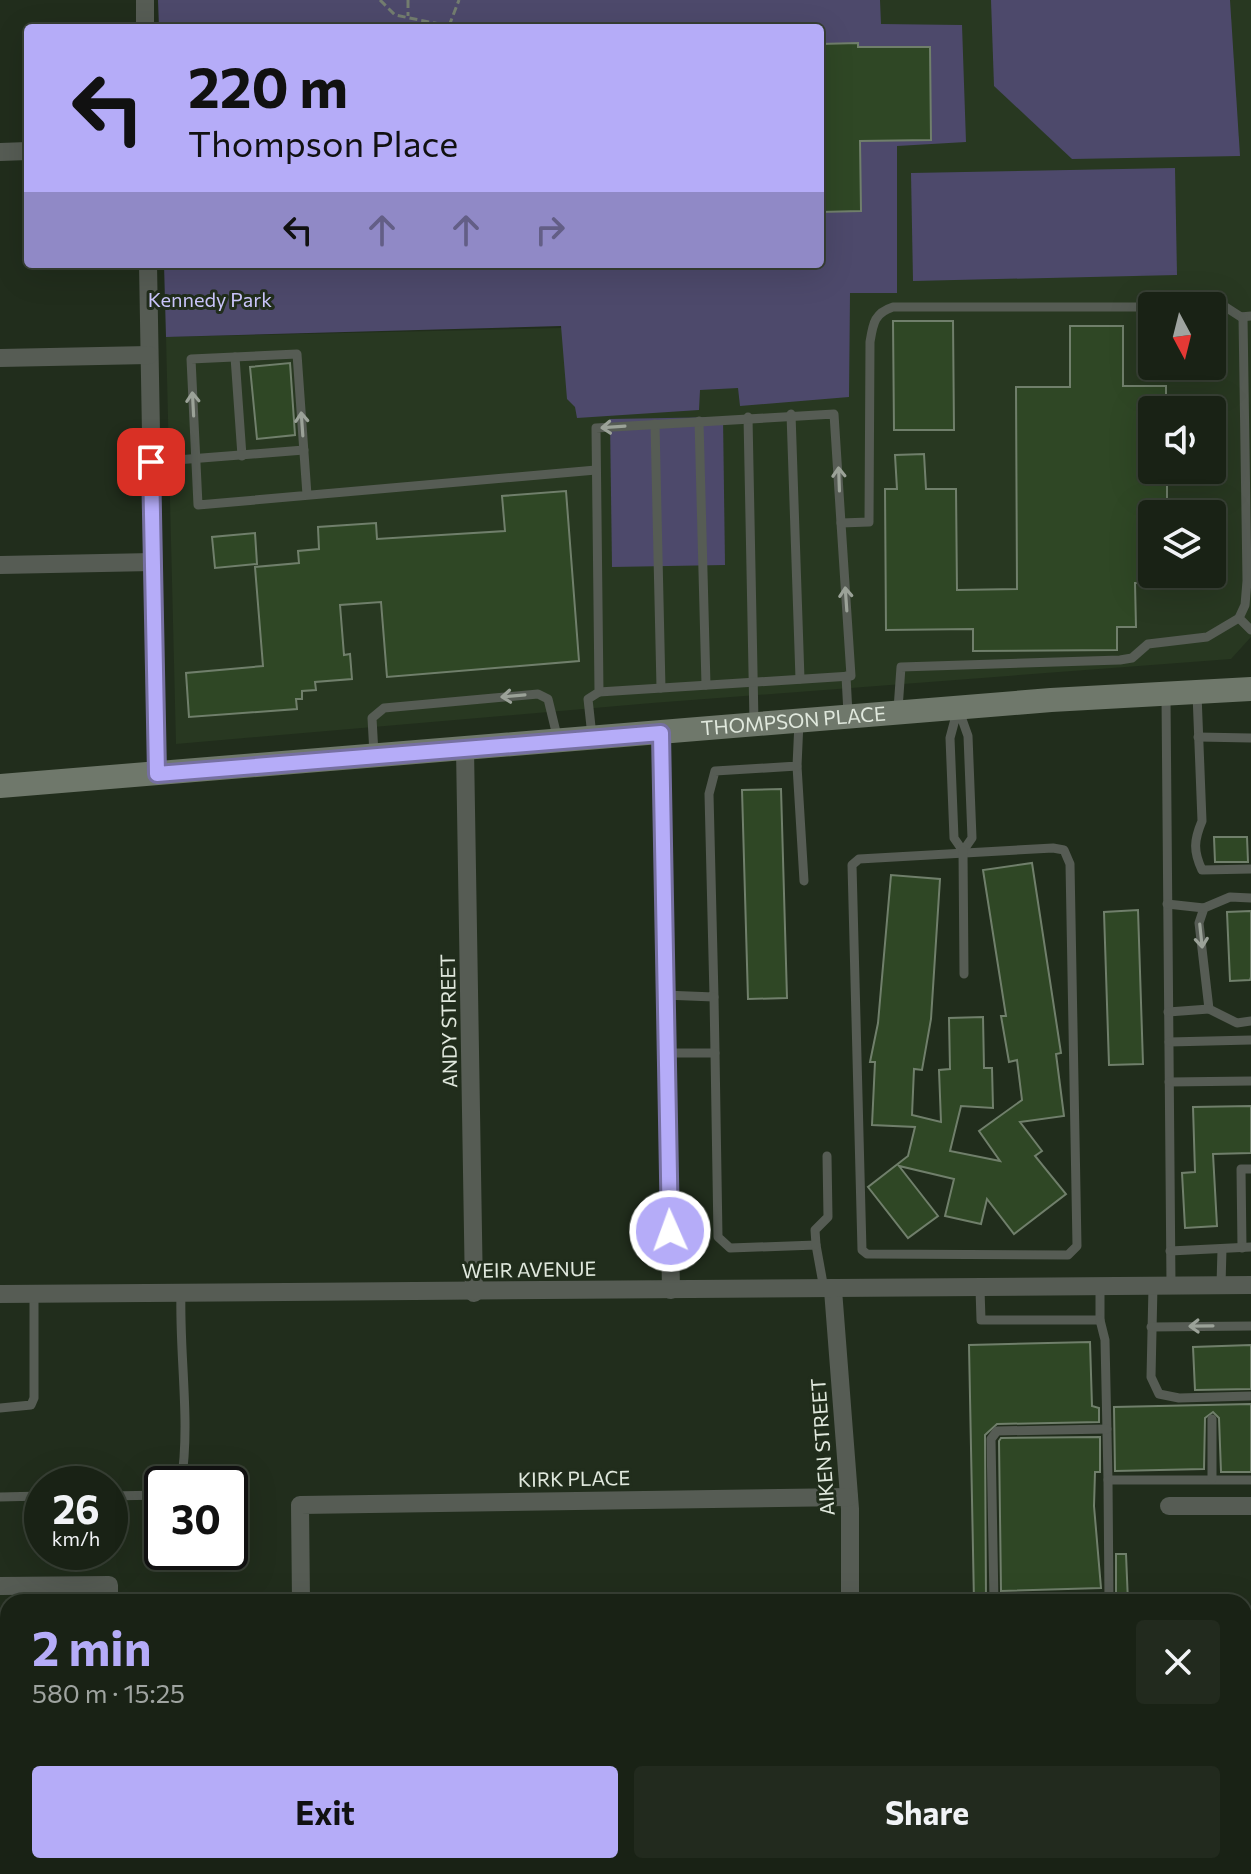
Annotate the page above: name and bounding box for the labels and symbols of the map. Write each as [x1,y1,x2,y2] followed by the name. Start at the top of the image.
[148,287,272,311] park label: Kennedy Park
[1138,292,1226,380] north arrow
[185,391,200,418] one-way arrow
[294,412,309,438] one-way arrow
[600,420,627,435] one-way arrow
[117,428,185,496] pin
[832,466,847,493] one-way arrow
[838,586,853,613] one-way arrow
[501,689,527,704] one-way arrow
[700,701,887,740] street label: THOMPSON PLACE
[1193,922,1208,949] one-way arrow
[435,954,461,1088] street label: ANDY STREET
[628,1189,712,1273] position arrow
[461,1256,596,1282] street label: WEIR AVENUE
[1188,1318,1215,1334] one-way arrow
[805,1377,839,1517] street label: AIKEN STREET
[518,1465,630,1491] street label: KIRK PLACE
[144,1466,248,1570] speed limit sign: 30

